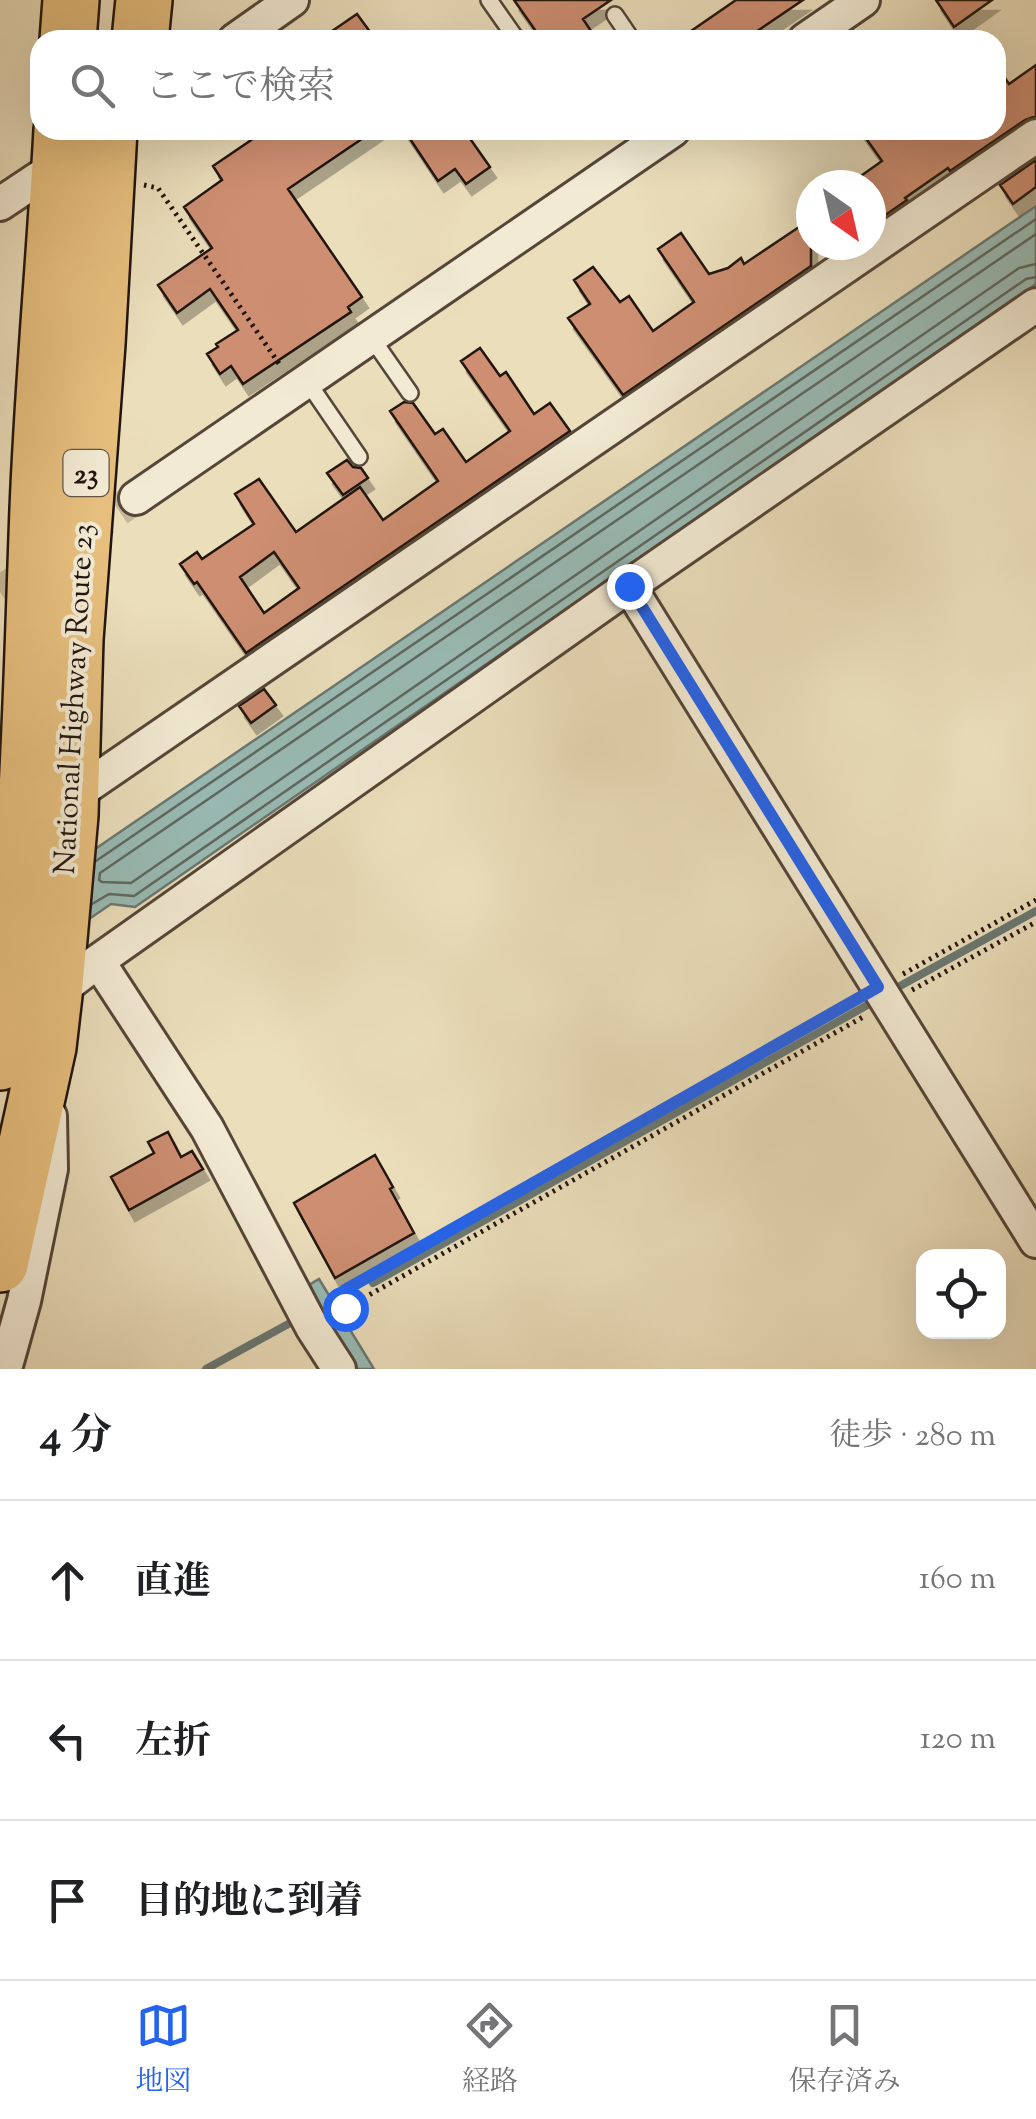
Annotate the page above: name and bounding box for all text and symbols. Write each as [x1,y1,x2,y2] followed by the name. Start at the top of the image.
[30,30,1006,140] search box
[65,58,120,113] icon: search
[145,62,335,116] text: ここで検索
[796,170,886,260] north arrow
[64,450,108,496] road number: 23
[45,523,106,876] street label: National Highway Route 23
[607,564,653,610] route end
[916,1249,1006,1339] map controls
[916,1249,1006,1339] button: locate
[323,1286,369,1332] route start
[40,1408,112,1468] text: 4 分
[829,1414,996,1460] text: 徒歩 · 280 m
[40,1553,95,1608] icon: ahead
[135,1557,211,1611] text: 直進
[919,1557,996,1603] text: 160 m
[40,1713,95,1768] icon: left
[135,1717,211,1771] text: 左折
[920,1717,996,1763] text: 120 m
[40,1873,95,1928] icon: arrive
[135,1877,363,1931] text: 目的地に到着
[135,1998,191,2103] tab: 地図
[462,1998,518,2103] tab: 経路
[789,1998,901,2103] tab: 保存済み

